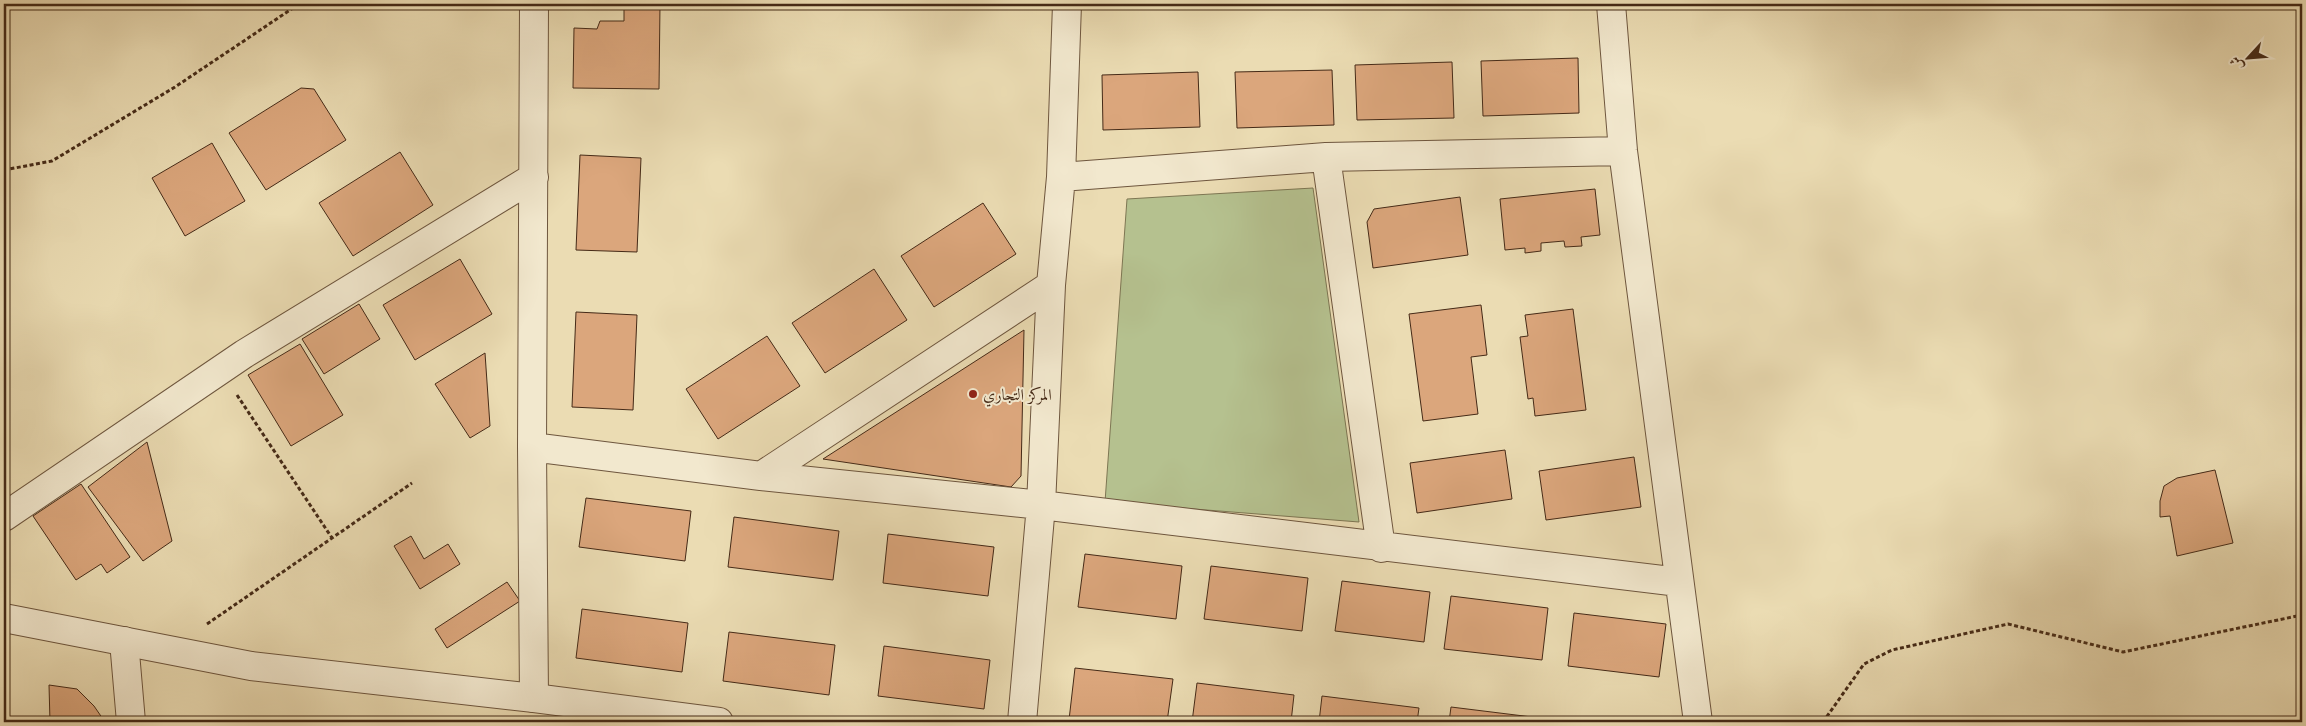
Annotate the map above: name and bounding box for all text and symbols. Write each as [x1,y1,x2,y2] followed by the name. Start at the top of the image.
[2224,32,2274,82] north arrow
[2225,53,2247,74] text: ش
[983,384,1052,407] place label: المركز التجاري
[967,388,979,400] marker: المركز التجاري

